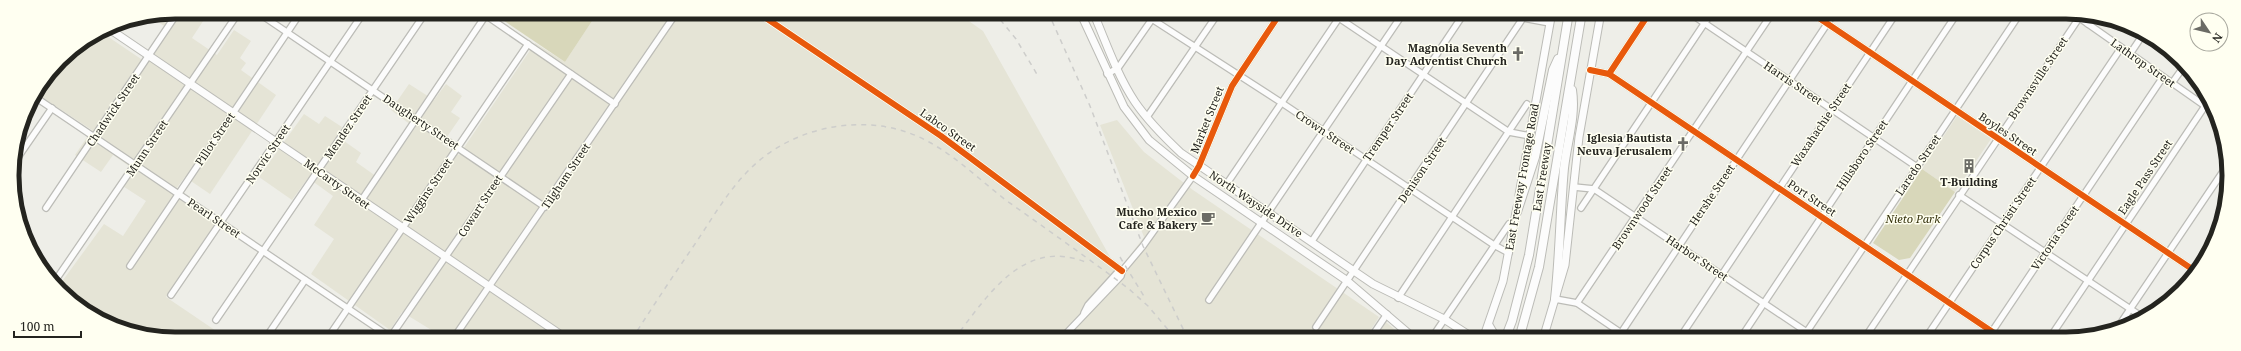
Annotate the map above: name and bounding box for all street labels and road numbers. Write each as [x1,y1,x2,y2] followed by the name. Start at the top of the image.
[2004,33,2071,122] street label: Brownsville Street
[2108,35,2179,91] street label: Lathrop Street
[1761,58,1825,108] street label: Harris Street
[83,70,143,149] street label: Chadwick Street
[1787,80,1854,170] street label: Waxahachie Street
[1186,84,1227,156] street label: Market Street
[1359,89,1416,164] street label: Tremper Street
[320,91,375,162] street label: Mendez Street
[380,91,462,153] street label: Daugherty Street
[1503,102,1541,252] street label: East Freeway Frontage Road
[917,105,979,154] street label: Labco Street
[1293,106,1358,157] street label: Crown Street
[191,109,238,168] street label: Pillot Street
[1976,109,2040,159] street label: Boyles Street
[122,116,171,179] street label: Munn Street
[1832,116,1891,193] street label: Hillsboro Street
[242,121,293,186] street label: Norvic Street
[1892,131,1944,198] street label: Laredo Street
[1394,134,1449,206] street label: Denison Street
[2114,136,2175,217] street label: Eagle Pass Street
[538,140,593,212] street label: Tilgham Street
[1530,141,1554,213] street label: East Freeway
[301,155,373,212] street label: McCarty Street
[400,155,455,226] street label: Wiggins Street
[1685,161,1738,228] street label: Hershe Street
[1608,163,1675,252] street label: Brownwood Street
[1207,167,1306,240] street label: North Wayside Drive
[454,172,505,240] street label: Cowart Street
[1966,174,2039,272] street label: Corpus Christi Street
[1785,176,1840,219] street label: Port Street
[185,194,244,241] street label: Pearl Street
[2027,202,2082,273] street label: Victoria Street
[1663,231,1731,284] street label: Harbor Street

